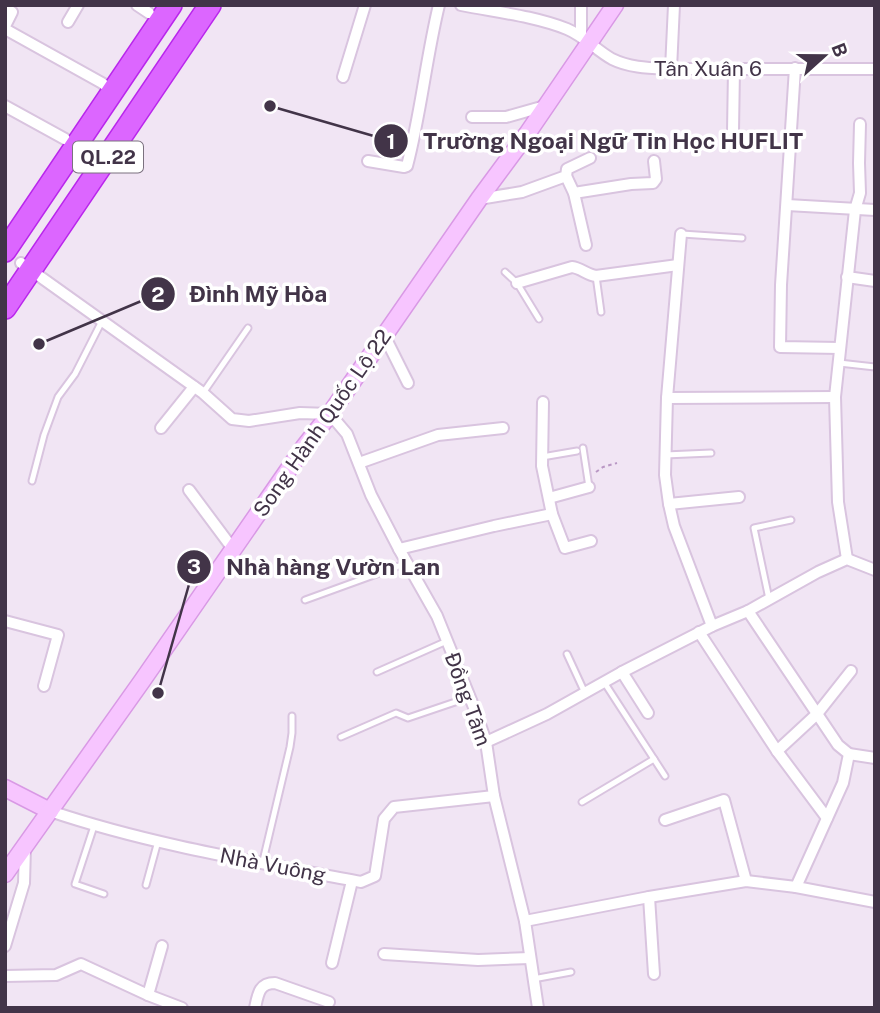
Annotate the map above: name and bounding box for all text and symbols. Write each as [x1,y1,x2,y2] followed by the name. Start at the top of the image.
[789,21,859,91] north arrow
[827,40,852,60] text: B
[654,56,762,81] street label: Tân Xuân 6
[374,119,817,163] callout: Trường Ngoại Ngữ Tin Học HUFLIT
[423,127,803,154] text: Trường Ngoại Ngữ Tin Học HUFLIT
[387,129,396,154] text: 1
[73,141,143,172] road number: QL.22
[140,272,342,316] callout: Đình Mỹ Hòa
[189,280,327,307] text: Đình Mỹ Hòa
[151,282,165,307] text: 2
[248,325,396,521] street label: Song Hành Quốc Lộ 22
[176,545,454,589] callout: Nhà hàng Vườn Lan
[226,553,440,580] text: Nhà hàng Vườn Lan
[187,554,201,579] text: 3
[439,649,497,749] street label: Đồng Tâm
[218,842,328,888] street label: Nhà Vuông

